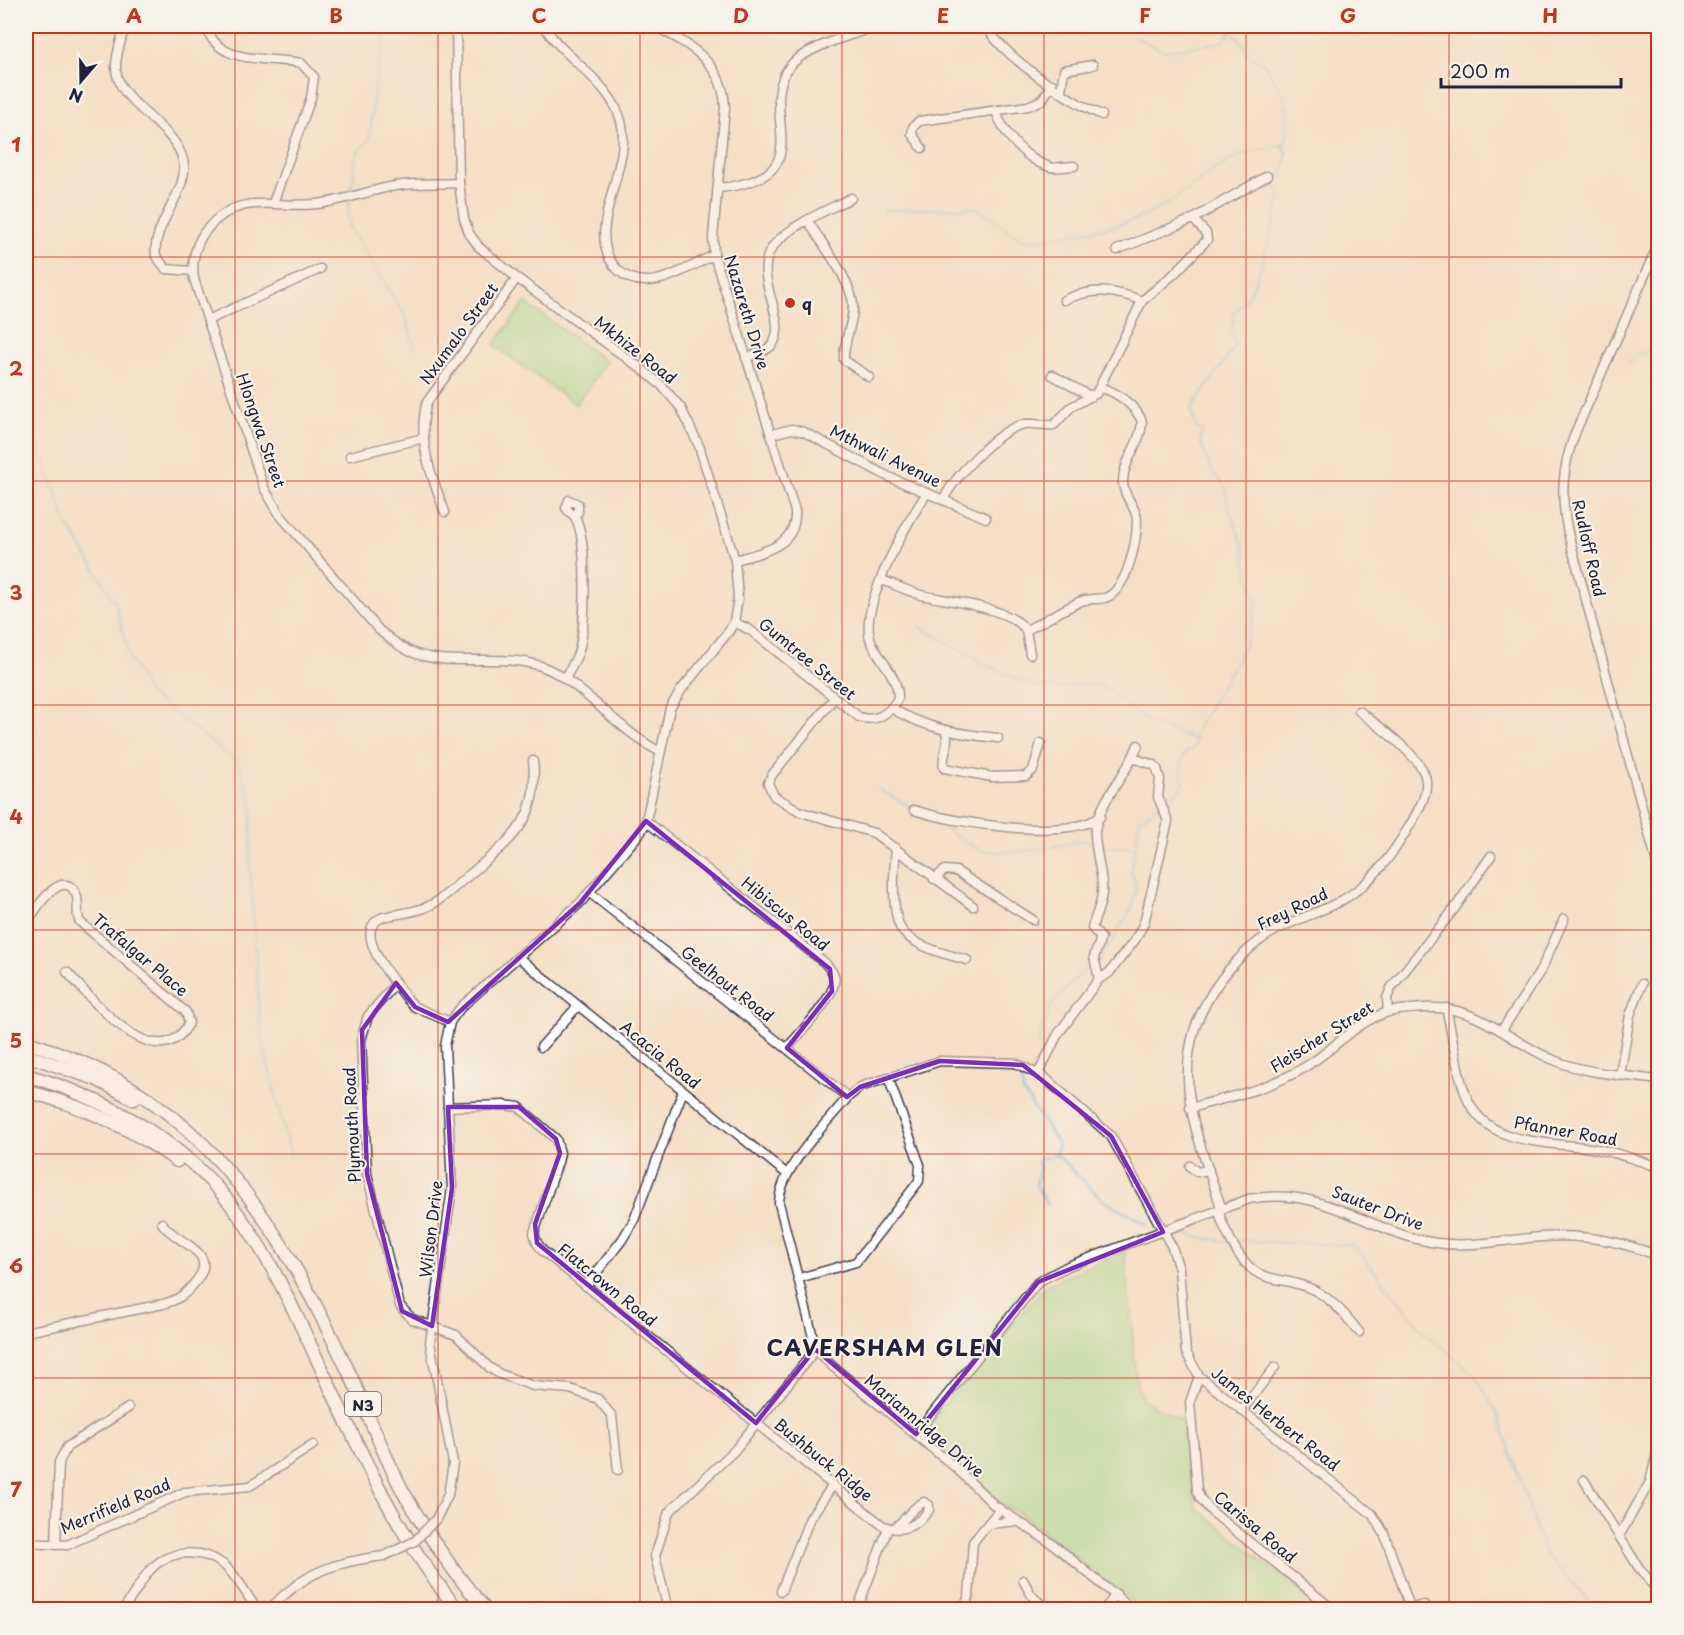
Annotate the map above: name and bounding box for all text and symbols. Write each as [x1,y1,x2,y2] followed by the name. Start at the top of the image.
[126,0,142,30] text: A
[329,0,343,30] text: B
[531,0,547,30] text: C
[733,0,749,30] text: D
[937,0,949,30] text: E
[1139,0,1151,30] text: F
[1340,0,1356,30] text: G
[1542,0,1558,30] text: H
[51,51,111,111] north arrow
[1441,51,1621,89] scale bar
[1450,57,1510,84] text: 200 m
[65,83,86,109] text: N
[11,129,21,159] text: 1
[719,252,777,372] street label: Nazareth Drive
[413,277,503,389] street label: Nxumalo Street
[802,291,812,315] place label: q
[783,296,797,310] marker: q
[590,309,682,389] street label: Mkhize Road
[9,353,23,383] text: 2
[231,369,293,491] street label: Hlongwa Street
[826,418,946,492] street label: Mthwali Avenue
[1567,497,1613,599] street label: Rudloff Road
[9,577,23,607] text: 3
[754,611,862,705] street label: Gumtree Street
[9,801,23,831] text: 4
[737,870,835,956] street label: Hibiscus Road
[1252,880,1332,936] street label: Frey Road
[88,907,194,1001] street label: Trafalgar Place
[677,939,779,1027] street label: Geelhout Road
[1265,995,1377,1077] street label: Fleischer Street
[616,1014,706,1094] street label: Acacia Road
[10,1025,22,1055] text: 5
[336,1067,366,1183] street label: Plymouth Road
[1512,1109,1620,1151] street label: Pfanner Road
[1329,1178,1427,1236] street label: Sauter Drive
[412,1179,448,1279] street label: Wilson Drive
[553,1236,663,1332] street label: Flatcrown Road
[9,1250,23,1280] text: 6
[766,1330,1004,1363] district label: CAVERSHAM GLEN
[1207,1360,1345,1476] street label: James Herbert Road
[860,1368,990,1482] street label: Mariannridge Drive
[345,1392,381,1416] road number: N3
[770,1412,878,1506] street label: Bushbuck Ridge
[56,1471,174,1539] street label: Merrifield Road
[10,1474,22,1504] text: 7
[1209,1484,1303,1568] street label: Carissa Road

